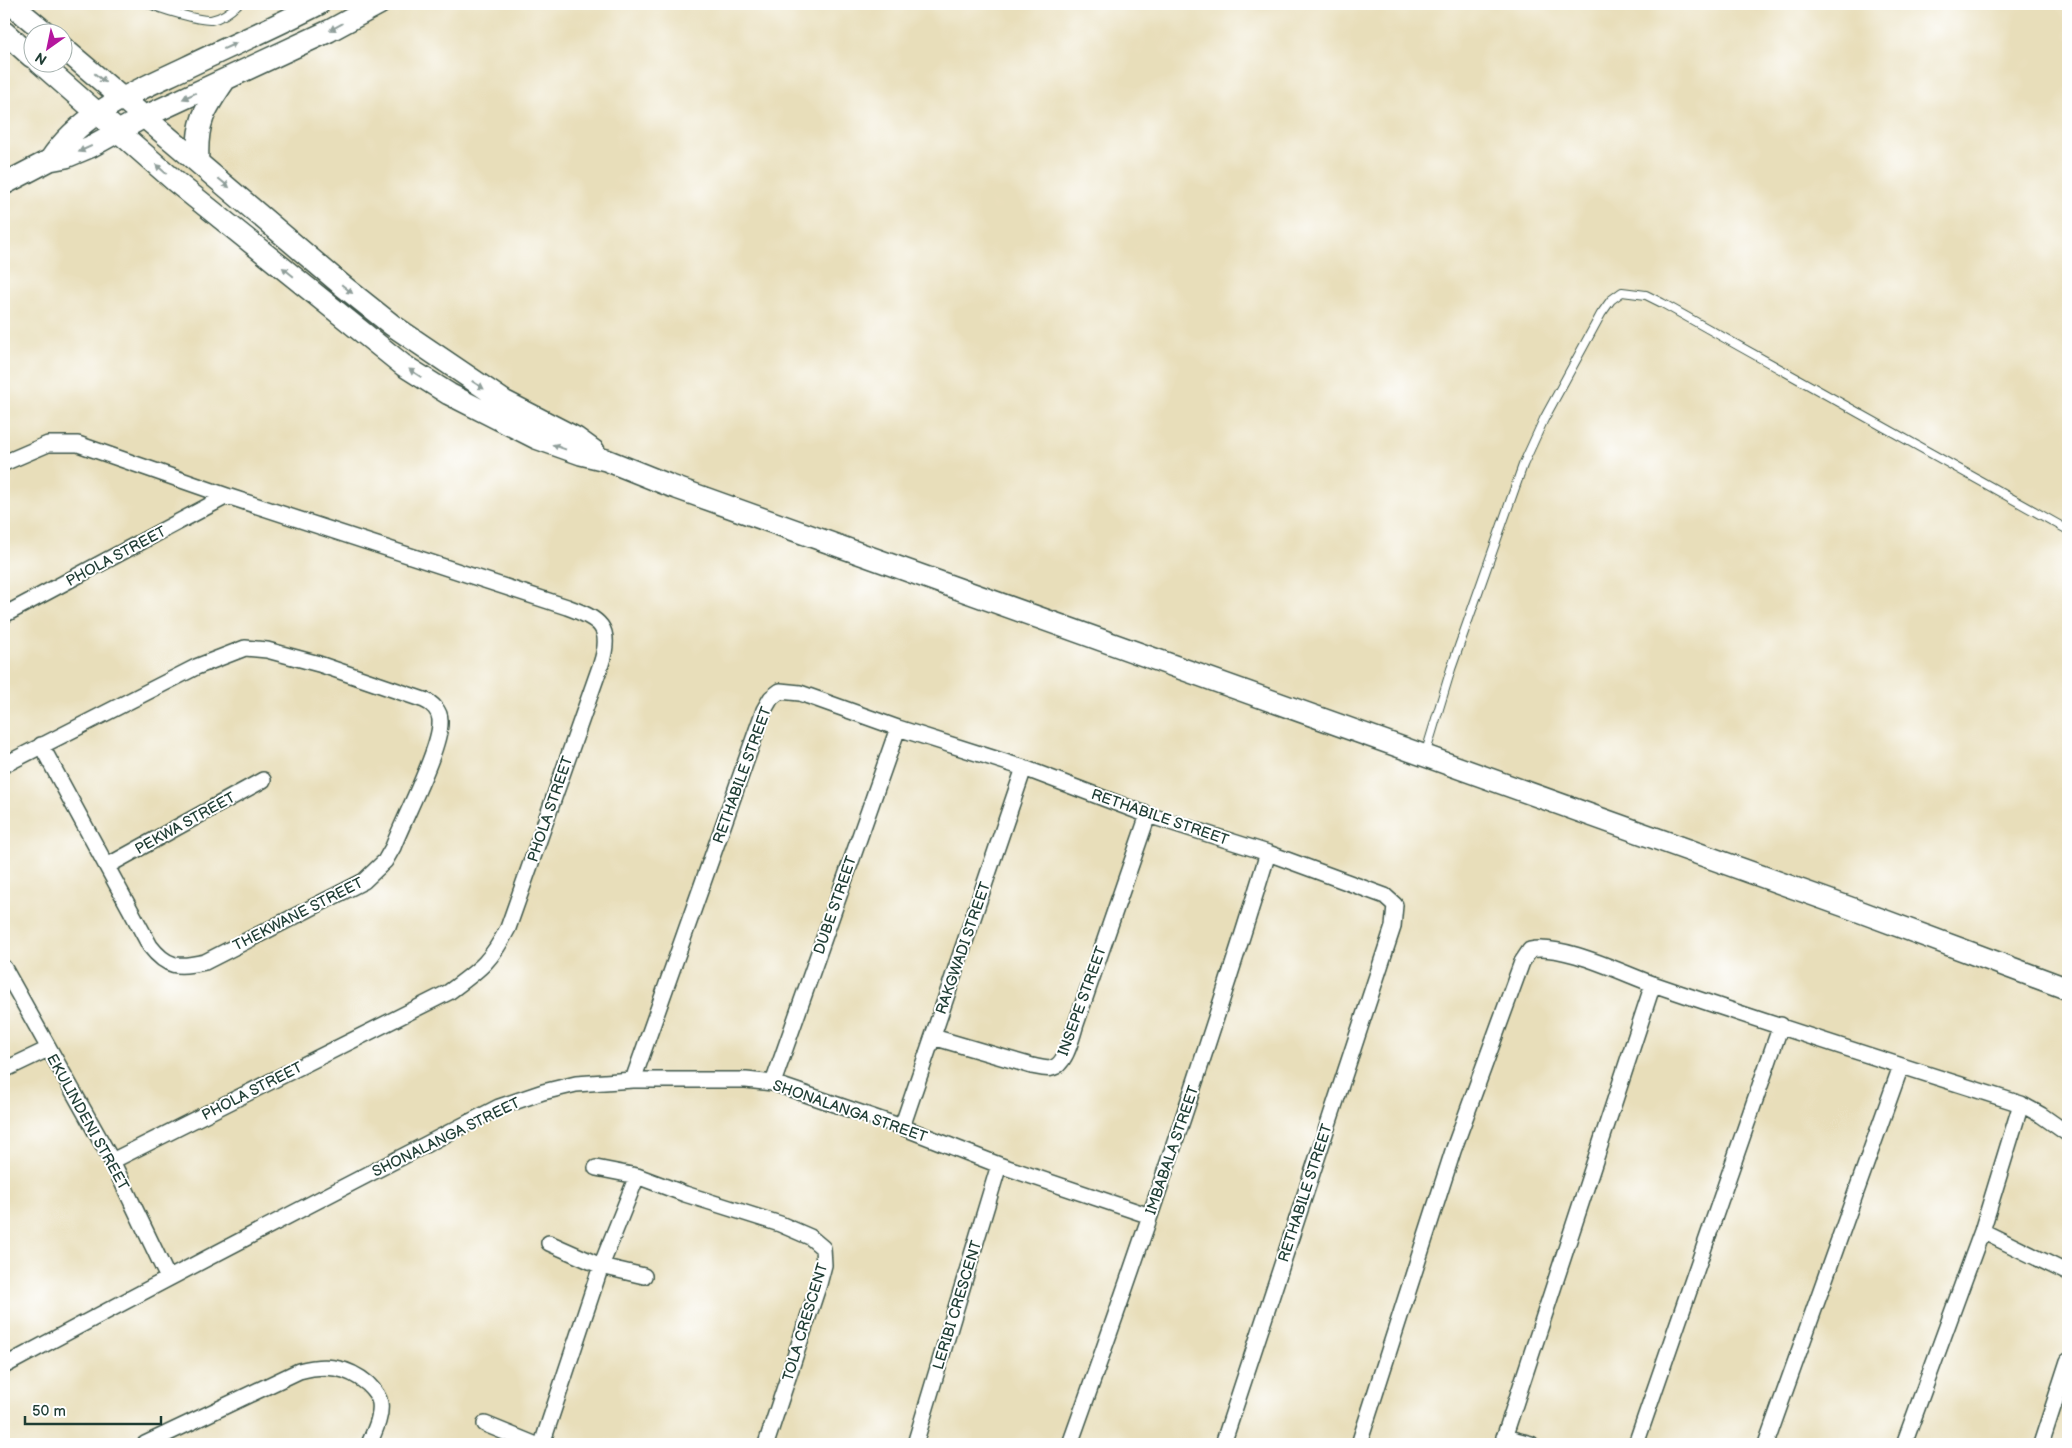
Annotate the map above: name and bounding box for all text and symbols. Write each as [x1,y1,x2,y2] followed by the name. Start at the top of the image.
[22,22,72,72] north arrow
[329,23,344,31] one-way arrow
[223,42,237,50] one-way arrow
[32,48,50,68] text: N
[93,73,106,84] one-way arrow
[182,92,196,100] one-way arrow
[78,145,92,153] one-way arrow
[155,164,168,175] one-way arrow
[218,177,230,188] one-way arrow
[281,266,294,277] one-way arrow
[340,284,353,295] one-way arrow
[408,368,422,377] one-way arrow
[472,380,485,389] one-way arrow
[551,443,566,451] one-way arrow
[63,522,170,591] street label: PHOLA STREET
[709,704,776,846] street label: RETHABILE STREET
[523,754,577,865] street label: PHOLA STREET
[1089,785,1231,850] street label: RETHABILE STREET
[132,788,239,859] street label: PEKWA STREET
[810,853,861,957] street label: DUBE STREET
[230,873,366,955] street label: THEKWANE STREET
[932,879,995,1017] street label: RAKGWADI STREET
[1054,944,1111,1059] street label: INSEPE STREET
[42,1051,133,1194] street label: EKULINDENI STREET
[199,1058,306,1125] street label: PHOLA STREET
[770,1076,930,1147] street label: SHONALANGA STREET
[1141,1083,1203,1217] street label: IMBABALA STREET
[369,1093,523,1182] street label: SHONALANGA STREET
[1274,1122,1337,1265] street label: RETHABILE STREET
[929,1238,986,1372] street label: LERIBI CRESCENT
[778,1261,832,1383] street label: TOLA CRESCENT
[25,1393,161,1425] scale bar
[32,1402,66,1421] text: 50 m

